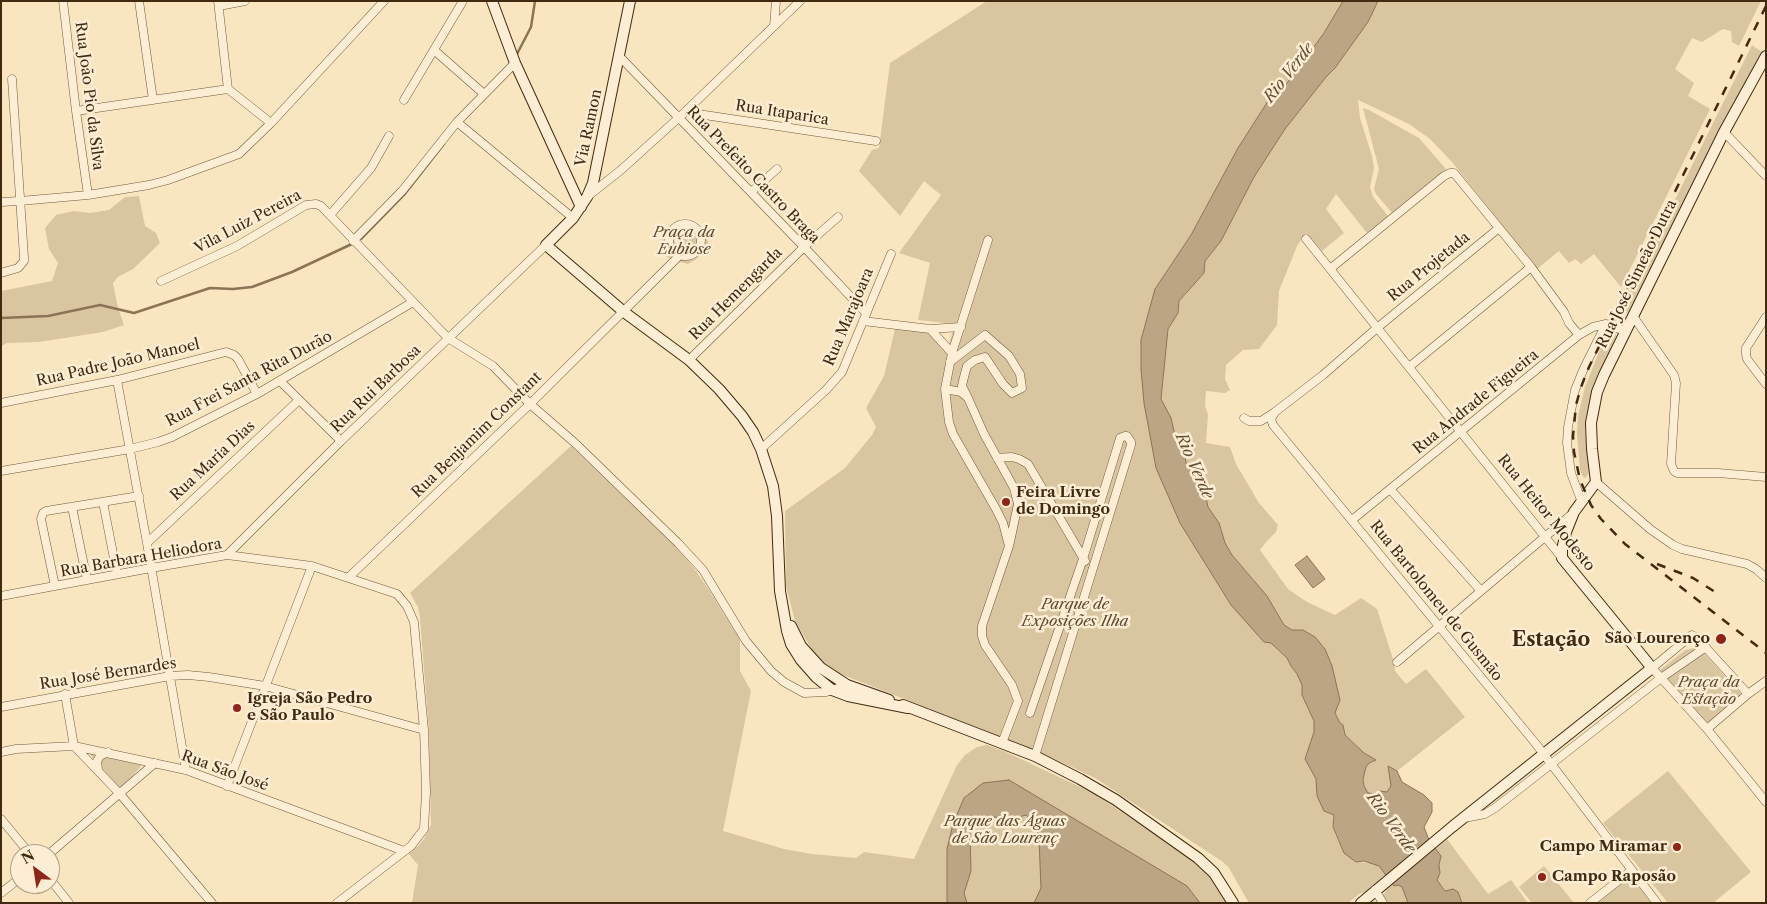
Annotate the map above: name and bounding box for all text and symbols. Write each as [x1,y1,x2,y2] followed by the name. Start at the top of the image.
[71,21,107,171] street label: Rua João Pio da Silva
[1260,39,1318,107] water label: Rio Verde
[572,88,606,168] street label: Via Ramon
[734,97,830,129] street label: Rua Itaparica
[683,103,823,247] street label: Rua Prefeito Castro Braga
[192,186,304,258] street label: Vila Luiz Pereira
[1593,197,1681,351] street label: Rua José Simeão Dutra
[653,224,715,259] park label: Praça da Eubiose
[1384,228,1474,306] street label: Rua Projetada
[686,244,786,344] street label: Rua Hemengarda
[820,265,878,369] street label: Rua Marajoara
[163,327,335,431] street label: Rua Frei Santa Rita Durão
[35,335,201,391] street label: Rua Padre João Manoel
[327,341,425,437] street label: Rua Rui Barbosa
[1410,346,1542,458] street label: Rua Andrade Figueira
[408,368,546,502] street label: Rua Benjamim Constant
[167,417,259,505] street label: Rua Maria Dias
[1171,430,1217,502] water label: Rio Verde
[1493,451,1599,575] street label: Rua Heitor Modesto
[1016,484,1110,519] place label: Feira Livre de Domingo
[1000,496,1012,508] marker: Feira Livre de Domingo
[1366,517,1506,685] street label: Rua Bartolomeu de Gusmão
[59,535,223,581] street label: Rua Barbara Heliodora
[1022,596,1128,631] park label: Parque de Exposições Ilha
[1512,628,1590,652] district label: Estação
[1604,630,1710,648] place label: São Lourenço
[1714,632,1728,646] marker: São Lourenço
[38,654,178,694] street label: Rua José Bernardes
[1678,674,1740,709] park label: Praça da Estação
[247,690,372,725] place label: Igreja São Pedro e São Paulo
[231,702,243,714] marker: Igreja São Pedro e São Paulo
[179,747,271,795] street label: Rua São José
[1363,789,1419,857] water label: Rio Verde
[944,813,1066,848] park label: Parque das Águas de São Lourenç
[1540,838,1667,856] place label: Campo Miramar
[1671,841,1683,853] marker: Campo Miramar
[10,844,60,894] north arrow
[18,846,38,868] text: N
[1552,868,1676,886] place label: Campo Raposão
[1536,871,1548,883] marker: Campo Raposão

